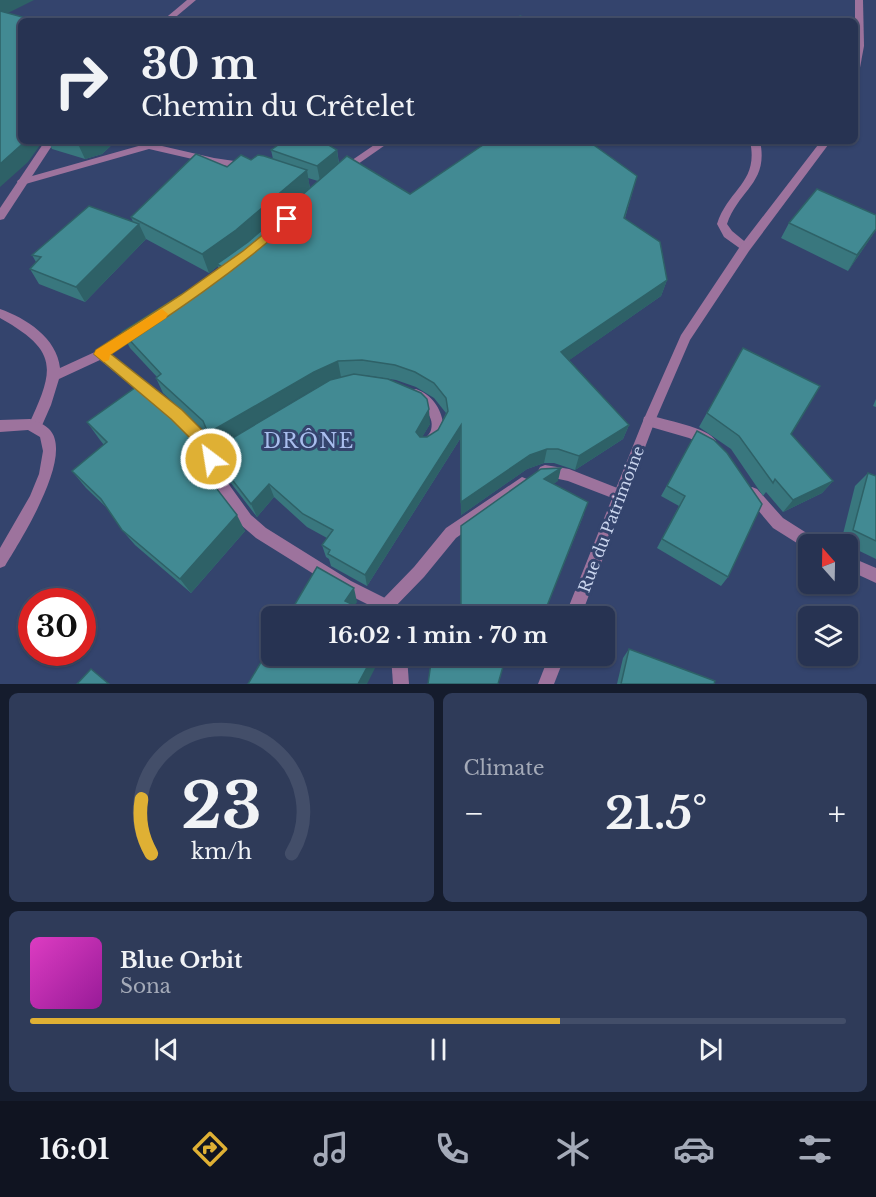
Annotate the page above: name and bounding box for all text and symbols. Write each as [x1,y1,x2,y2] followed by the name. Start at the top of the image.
[141,38,257,90] text: 30 m
[42,42,120,120] icon: right
[141,90,415,123] text: Chemin du Crêtelet
[261,193,312,244] pin
[270,202,303,235] icon: arrive
[179,427,243,491] position arrow
[263,428,355,453] district label: DRÔNE
[574,443,648,595] street label: Rue du Patrimoine
[798,534,858,594] north arrow
[798,534,858,666] map controls
[18,588,96,666] speed limit sign: 30
[798,606,858,666] button: layers
[328,622,548,649] text: 16:02 · 1 min · 70 m
[464,756,544,780] text: Climate
[181,767,261,845] text: 23
[605,785,707,841] text: 21.5°
[464,793,484,834] text: −
[828,793,846,834] text: +
[191,839,252,866] text: km/h
[120,947,242,974] text: Blue Orbit
[120,974,171,998] text: Sona
[150,1033,183,1066] icon: previous
[422,1033,455,1066] icon: pause
[694,1033,727,1066] icon: next
[189,1128,231,1170] icon: directions
[310,1128,352,1170] icon: music
[431,1128,473,1170] icon: phone
[552,1128,594,1170] icon: climate
[673,1128,715,1170] icon: car
[794,1128,836,1170] icon: filters
[40,1133,109,1166] text: 16:01

